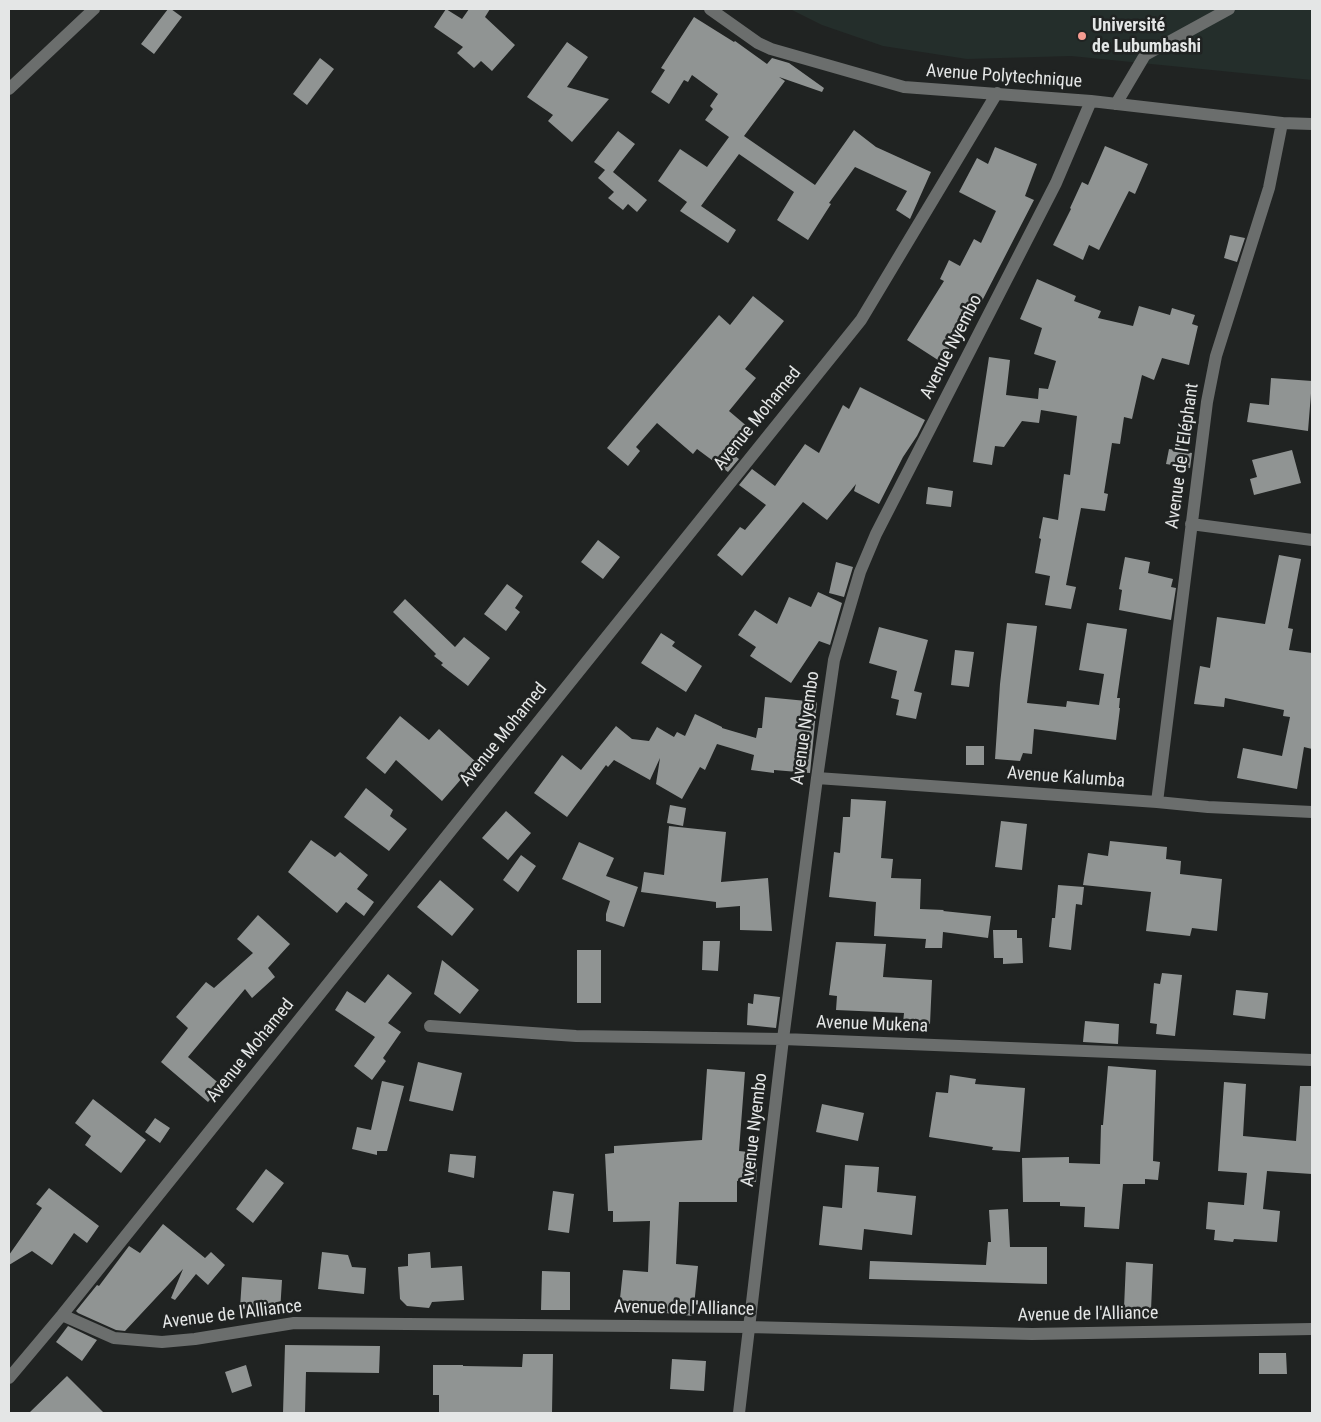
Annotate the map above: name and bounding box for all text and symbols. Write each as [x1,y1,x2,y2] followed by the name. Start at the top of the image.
[1092,15,1201,58] place label: Université de Lubumbashi
[1076,30,1088,42] marker: Université de Lubumbashi
[925,61,1083,93] street label: Avenue Polytechnique
[916,291,988,403] street label: Avenue Nyembo
[710,363,806,475] street label: Avenue Mohamed
[1162,382,1204,530] street label: Avenue de l'Eléphant
[787,670,825,786] street label: Avenue Nyembo
[456,679,552,791] street label: Avenue Mohamed
[1006,763,1126,793] street label: Avenue Kalumba
[203,995,299,1107] street label: Avenue Mohamed
[816,1012,928,1038] street label: Avenue Mukena
[737,1072,773,1188] street label: Avenue Nyembo
[161,1296,303,1334] street label: Avenue de l'Alliance
[614,1297,754,1321] street label: Avenue de l'Alliance
[1018,1303,1158,1327] street label: Avenue de l'Alliance

